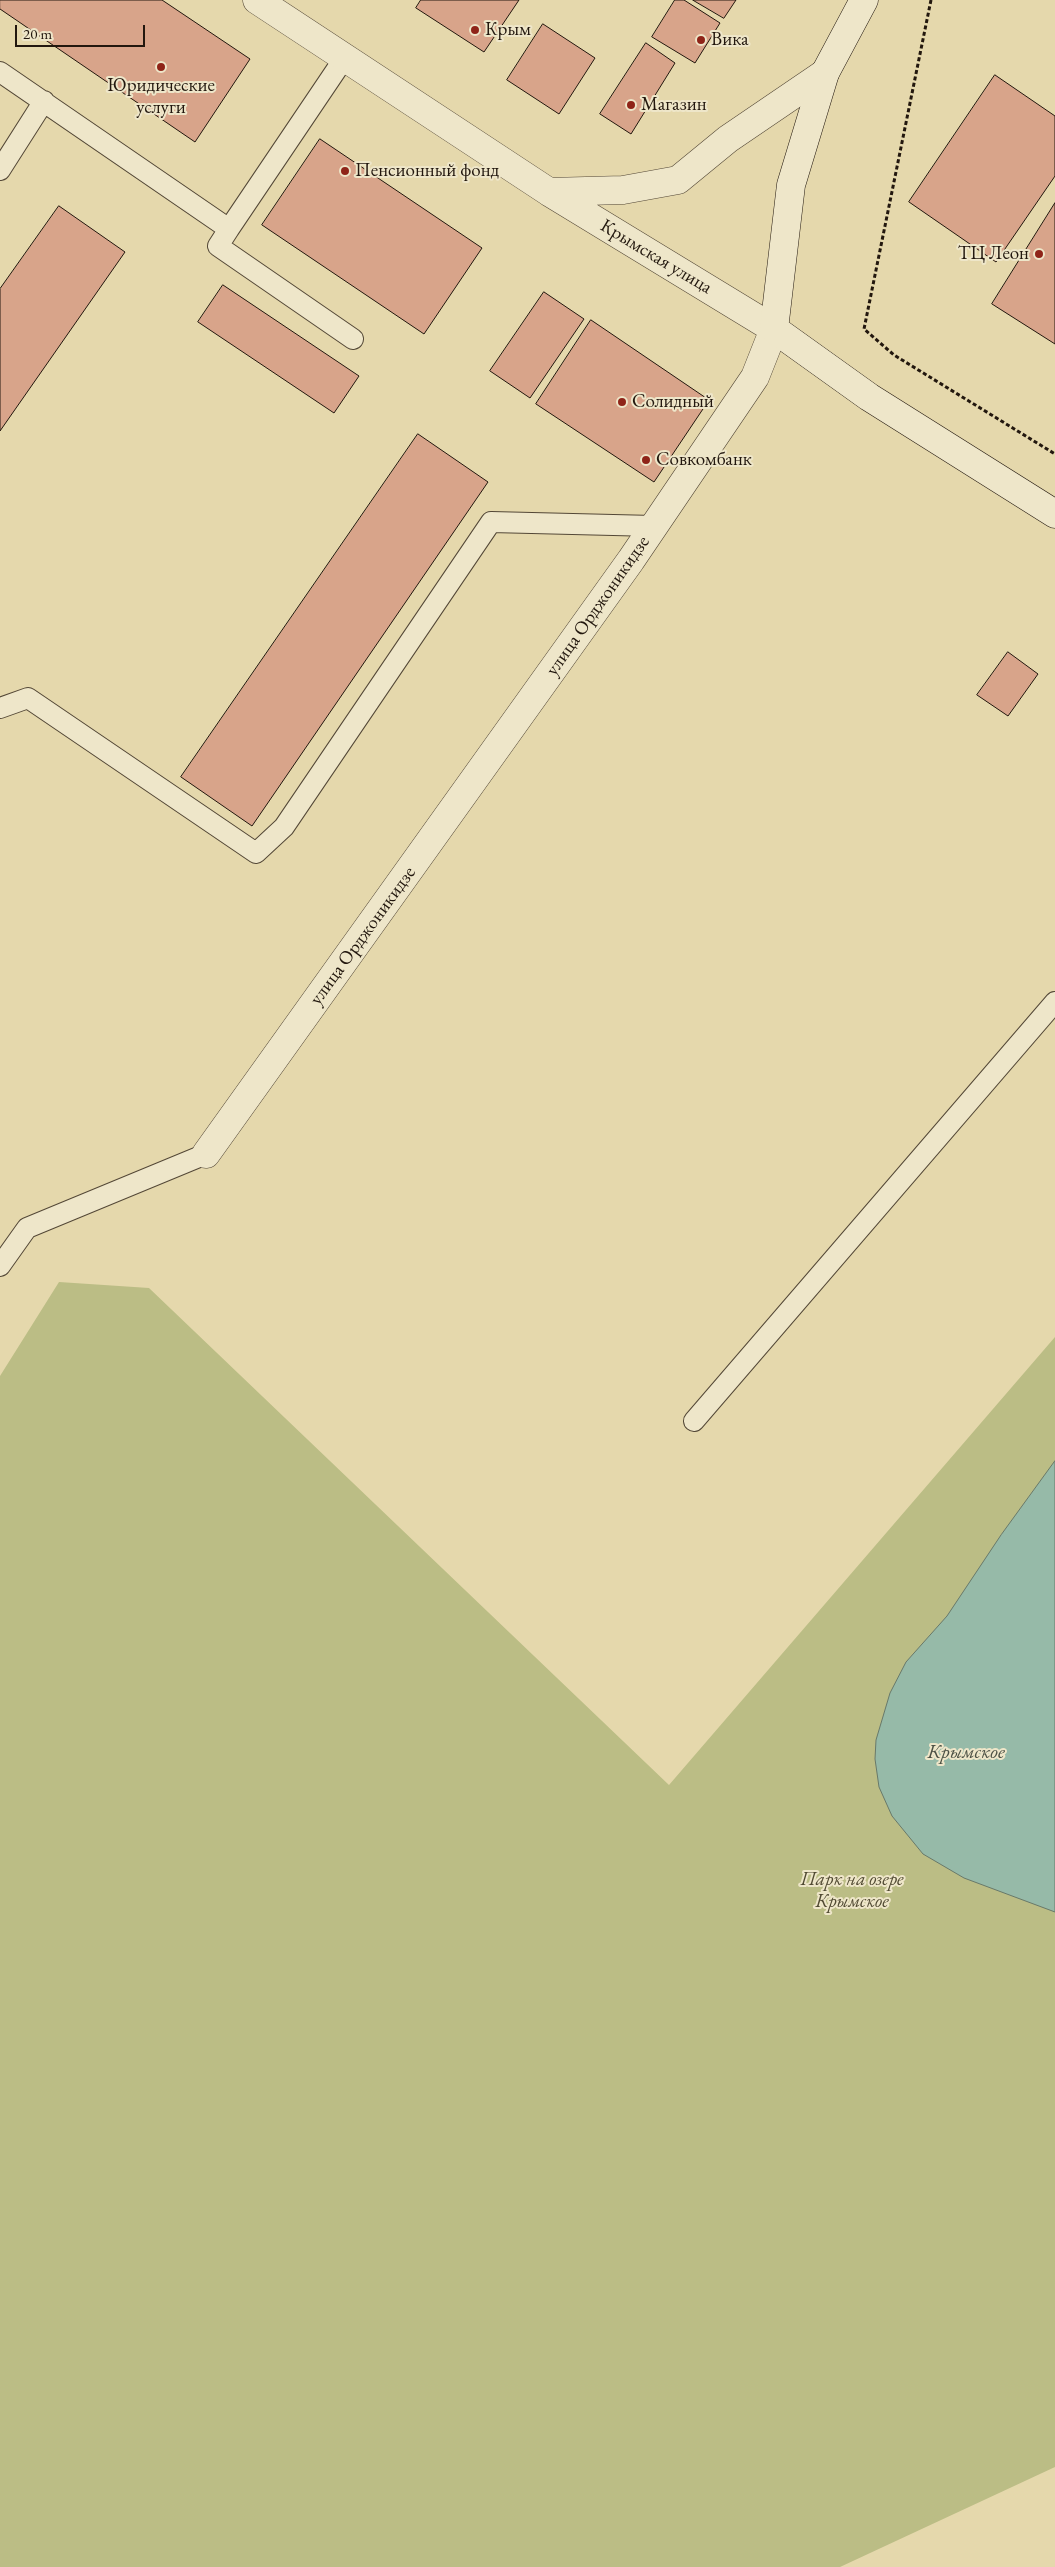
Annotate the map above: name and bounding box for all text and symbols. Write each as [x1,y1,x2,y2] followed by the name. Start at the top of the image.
[18,15,148,47] scale bar
[485,19,531,41] place label: Крым
[23,24,52,43] text: 20 m
[469,24,481,36] marker: Крым
[711,29,749,51] place label: Вика
[695,34,707,46] marker: Вика
[155,61,167,73] marker: Юридические услуги
[107,75,215,119] place label: Юридические услуги
[641,94,707,116] place label: Магазин
[625,99,637,111] marker: Магазин
[355,160,499,182] place label: Пенсионный фонд
[339,165,351,177] marker: Пенсионный фонд
[596,215,716,299] street label: Крымская улица
[958,243,1029,265] place label: ТЦ Леон
[1033,248,1045,260] marker: ТЦ Леон
[632,391,714,413] place label: Солидный
[616,396,628,408] marker: Солидный
[656,449,752,471] place label: Совкомбанк
[640,454,652,466] marker: Совкомбанк
[541,532,655,680] street label: улица Орджоникидзе
[305,862,421,1010] street label: улица Орджоникидзе
[927,1741,1005,1765] water label: Крымское
[801,1869,903,1913] park label: Парк на озере Крымское

